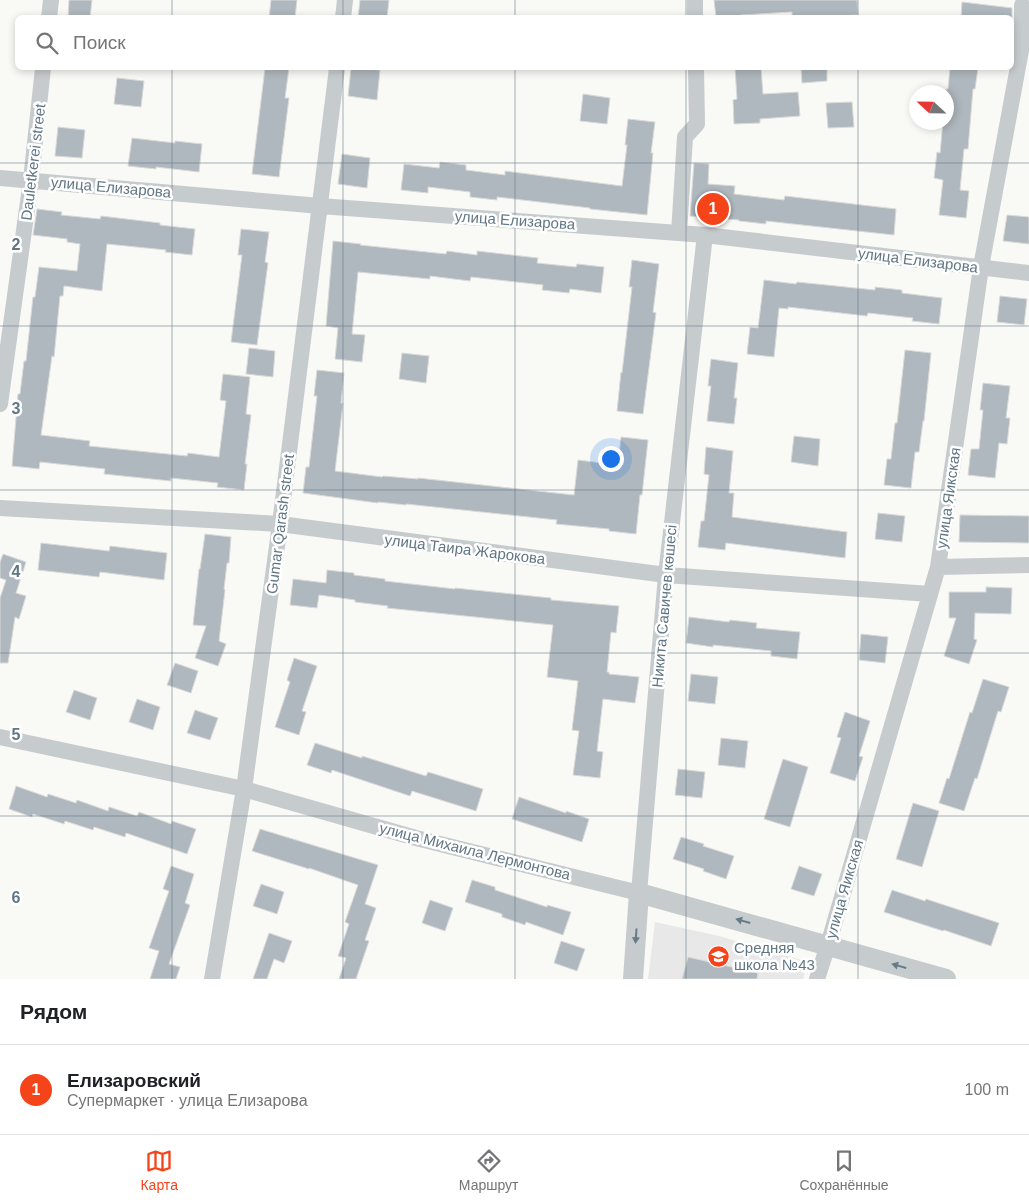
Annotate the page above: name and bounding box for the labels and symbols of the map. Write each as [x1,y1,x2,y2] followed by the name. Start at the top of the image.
[909,85,954,130] north arrow
[17,102,49,221] street label: Dauletkerei street
[50,173,172,201] street label: улица Елизарова
[697,190,729,228] pin: 1
[454,207,576,233] street label: улица Елизарова
[12,236,21,253] text: 2
[857,244,980,276] street label: улица Елизарова
[12,400,21,417] text: 3
[598,446,624,472] your location
[932,446,964,550] street label: улица Яикская
[263,452,297,595] street label: Gumar Qarash street
[648,524,680,688] street label: Никита Савичев көшесі
[384,531,547,567] street label: улица Таира Жарокова
[12,563,21,580] text: 4
[12,726,21,743] text: 5
[378,819,573,883] street label: улица Михаила Лермонтова
[822,838,866,940] street label: улица Яикская
[12,889,21,906] text: 6
[735,917,750,925] one-way arrow
[632,928,640,944] one-way arrow
[734,939,815,973] place label: Средняя школа №43
[706,944,730,968] school or university icon: Средняя школа №43
[891,961,906,969] one-way arrow

